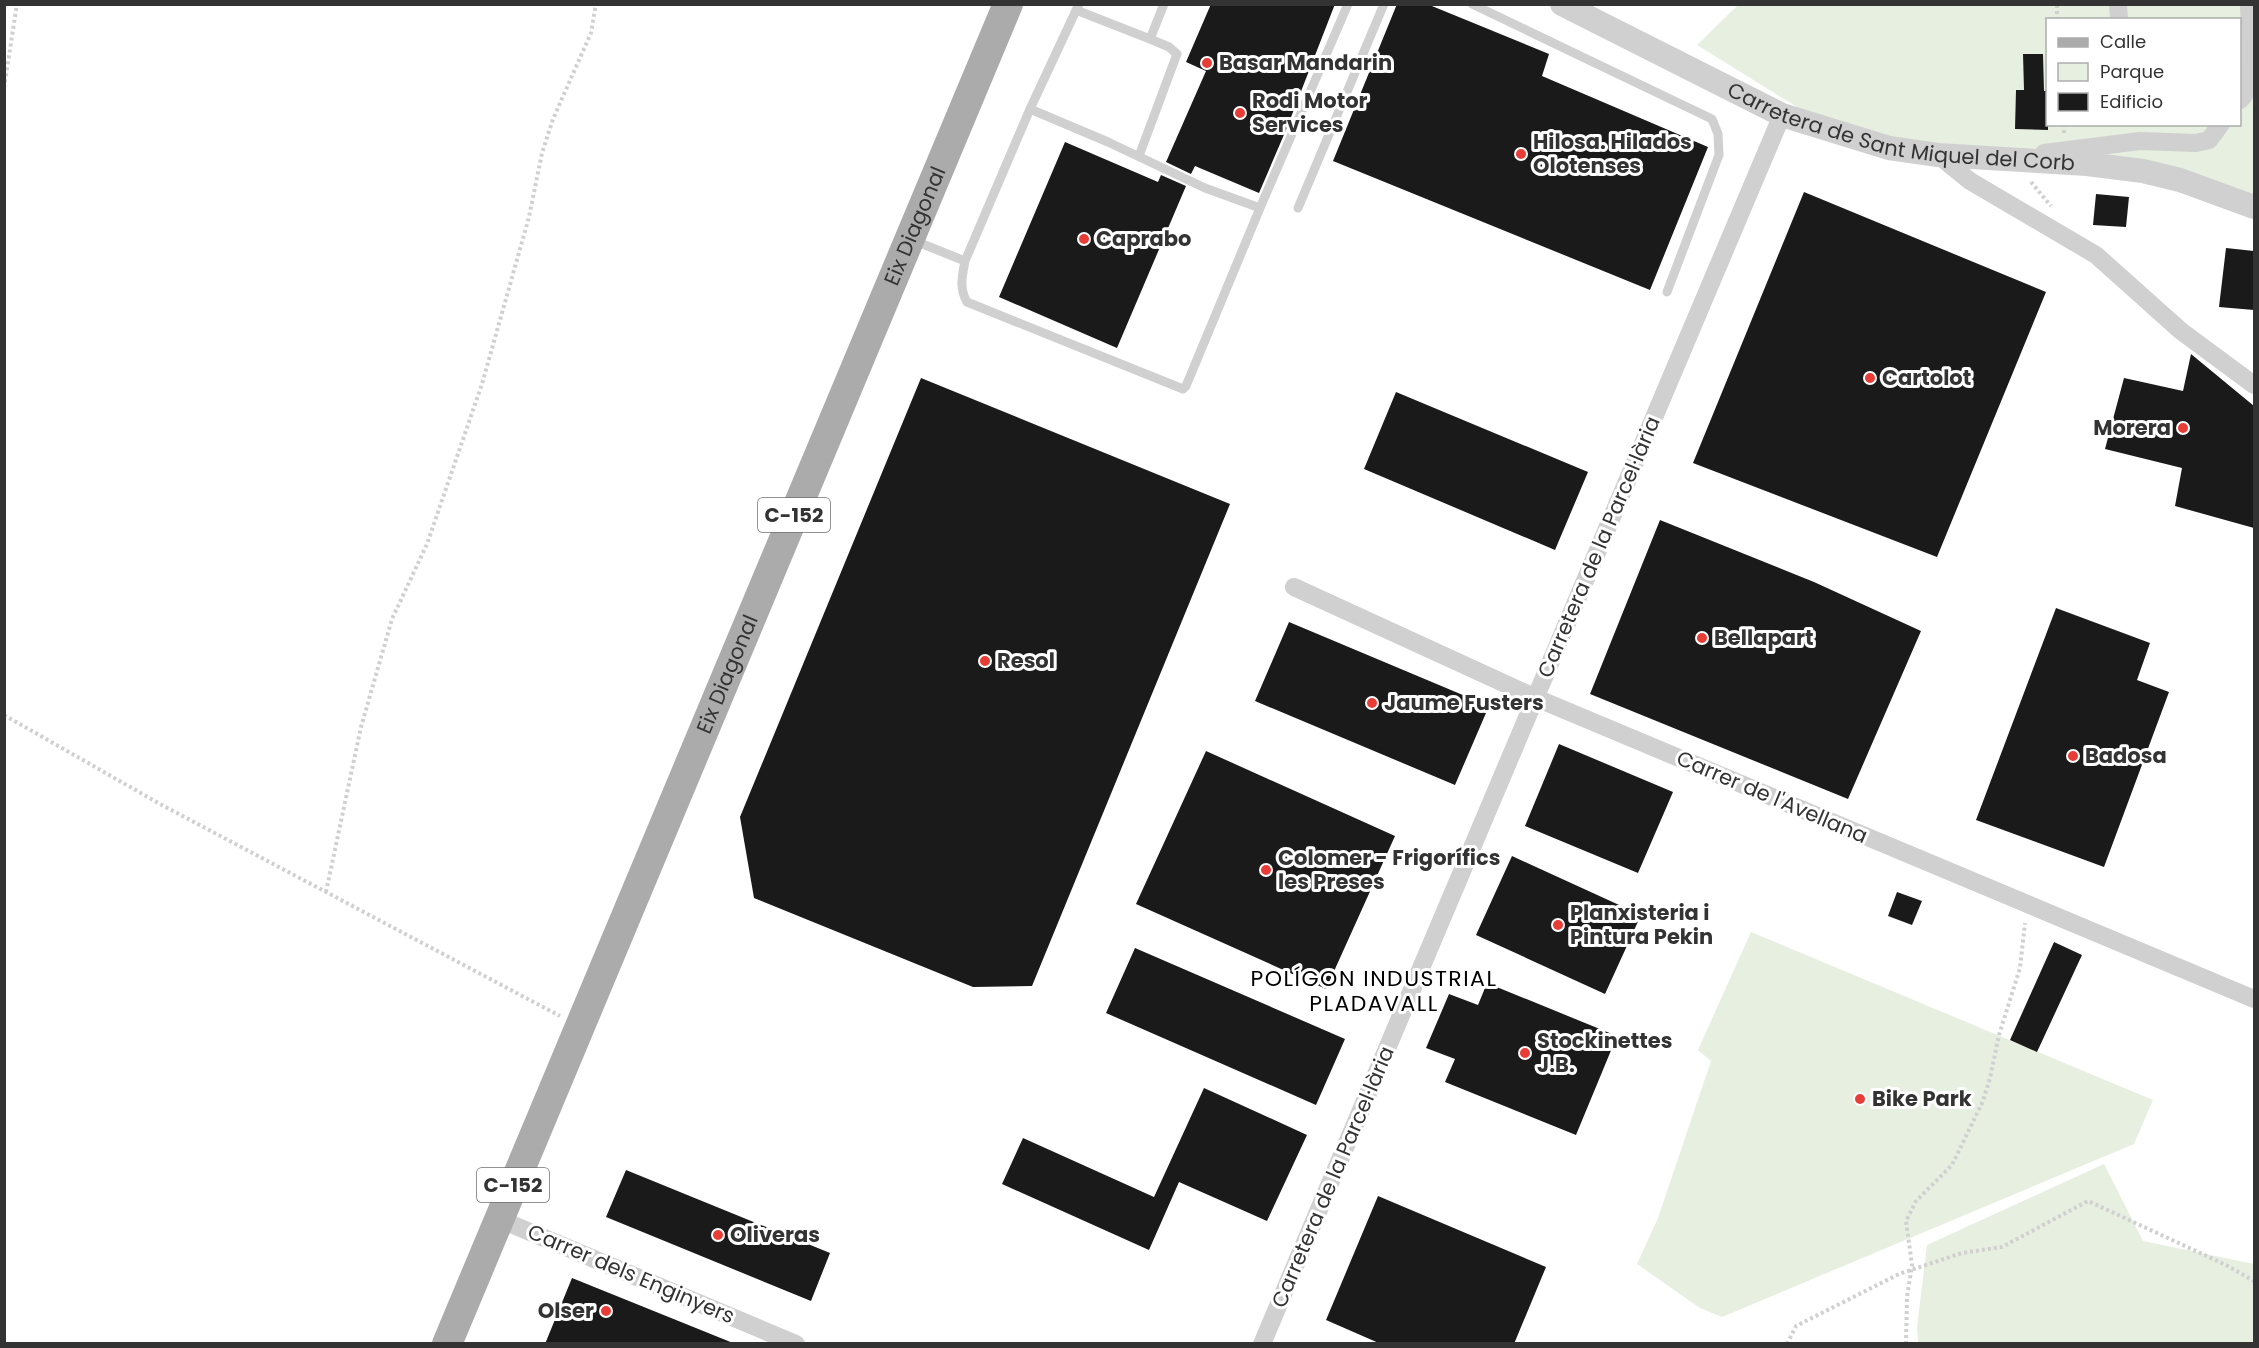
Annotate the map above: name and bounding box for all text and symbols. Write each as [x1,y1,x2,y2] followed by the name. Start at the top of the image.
[2046,18,2241,126] legend
[2100,29,2146,54] text: Calle
[1219,48,1392,77] place label: Basar Mandarin
[1200,56,1214,70] marker: Basar Mandarin
[2100,59,2164,84] text: Parque
[1723,75,2076,177] street label: Carretera de Sant Miquel del Corb
[1252,86,1368,139] place label: Rodi Motor Services
[2100,89,2163,114] text: Edificio
[1233,106,1247,120] marker: Rodi Motor Services
[1533,127,1692,180] place label: Hilosa. Hilados Olotenses
[1514,147,1528,161] marker: Hilosa. Hilados Olotenses
[877,162,952,290] street label: Eix Diagonal
[1096,224,1191,253] place label: Caprabo
[1077,232,1091,246] marker: Caprabo
[1882,363,1971,392] place label: Cartolot
[1863,371,1877,385] marker: Cartolot
[1530,412,1667,682] street label: Carretera de la Parcel·lària
[2093,413,2171,442] place label: Morera
[2176,421,2190,435] marker: Morera
[758,498,830,532] road number: C-152
[689,610,765,738] street label: Eix Diagonal
[1714,623,1813,652] place label: Bellapart
[1695,631,1709,645] marker: Bellapart
[997,646,1055,675] place label: Resol
[978,654,992,668] marker: Resol
[1384,688,1544,717] place label: Jaume Fusters
[1365,696,1379,710] marker: Jaume Fusters
[2085,741,2167,770] place label: Badosa
[1672,743,1872,850] street label: Carrer de l'Avellana
[2066,749,2080,763] marker: Badosa
[1278,843,1500,896] place label: Colomer - Frigorífics les Preses
[1259,863,1273,877] marker: Colomer - Frigorífics les Preses
[1570,898,1713,951] place label: Planxisteria i Pintura Pekin
[1551,918,1565,932] marker: Planxisteria i Pintura Pekin
[1251,963,1497,1019] district label: POLÍGON INDUSTRIAL PLADAVALL
[1537,1026,1673,1079] place label: Stockinettes J.B.
[1264,1042,1401,1312] street label: Carretera de la Parcel·lària
[1518,1046,1532,1060] marker: Stockinettes J.B.
[1872,1084,1972,1113] place label: Bike Park
[1853,1092,1867,1106] marker: Bike Park
[477,1168,549,1202] road number: C-152
[523,1217,739,1330] street label: Carrer dels Enginyers
[730,1220,820,1249] place label: Oliveras
[711,1228,725,1242] marker: Oliveras
[538,1296,594,1325] place label: Olser
[599,1304,613,1318] marker: Olser

